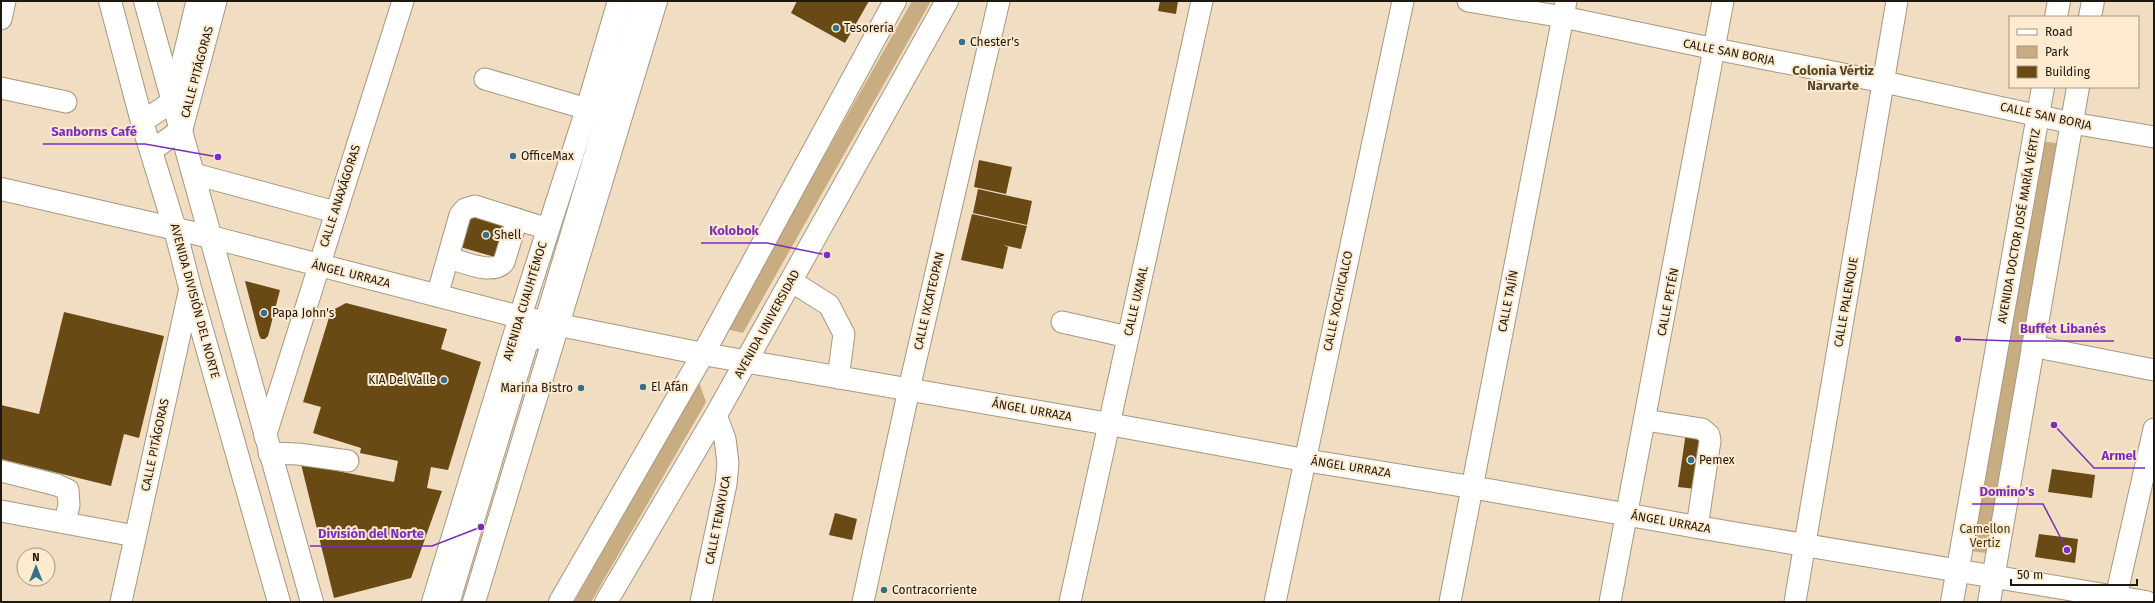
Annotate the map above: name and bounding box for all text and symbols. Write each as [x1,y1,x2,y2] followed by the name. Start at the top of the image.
[2009,16,2139,88] legend
[844,21,894,35] place label: Tesorería
[831,23,841,33] marker: Tesorería
[177,24,216,119] street label: CALLE PITÁGORAS
[2045,25,2073,39] text: Road
[970,35,1020,49] place label: Chester's
[1682,36,1776,68] street label: CALLE SAN BORJA
[957,37,967,47] marker: Chester's
[2045,45,2069,59] text: Park
[1792,63,1874,93] district label: Colonia Vértiz Narvarte
[2045,65,2091,79] text: Building
[1999,99,2093,133] street label: CALLE SAN BORJA
[43,119,145,144] callout: Sanborns Café
[51,124,137,139] text: Sanborns Café
[1994,127,2043,325] street label: AVENIDA DOCTOR JOSÉ MARÍA VÉRTIZ
[316,142,363,249] street label: CALLE ANAXÁGORAS
[521,149,574,163] place label: OfficeMax
[508,151,518,161] marker: OfficeMax
[701,218,767,243] callout: Kolobok
[168,222,223,380] street label: AVENIDA DIVISIÓN DEL NORTE
[709,223,760,238] text: Kolobok
[494,228,522,242] place label: Shell
[481,230,491,240] marker: Shell
[499,239,550,362] street label: AVENIDA CUAUHTÉMOC
[1321,250,1355,352] street label: CALLE XOCHICALCO
[911,251,947,351] street label: CALLE IXCATEOPAN
[310,256,392,291] street label: ÁNGEL URRAZA
[1831,256,1861,348] street label: CALLE PALENQUE
[1121,264,1151,338] street label: CALLE UXMAL
[1654,266,1681,337] street label: CALLE PETÉN
[731,267,803,381] street label: AVENIDA UNIVERSIDAD
[1494,269,1521,333] street label: CALLE TAJÍN
[272,306,335,320] place label: Papa John's
[259,308,269,318] marker: Papa John's
[2012,316,2114,341] callout: Buffet Libanés
[2020,321,2107,336] text: Buffet Libanés
[368,373,436,387] place label: KIA Del Valle
[439,375,449,385] marker: KIA Del Valle
[651,380,688,394] place label: El Afán
[500,381,573,395] place label: Marina Bistro
[638,382,648,392] marker: El Afán
[576,383,586,393] marker: Marina Bistro
[991,395,1073,424] street label: ÁNGEL URRAZA
[137,397,172,493] street label: CALLE PITÁGORAS
[2094,443,2145,468] callout: Armel
[2101,448,2137,463] text: Armel
[1310,453,1392,480] street label: ÁNGEL URRAZA
[1699,453,1735,467] place label: Pemex
[1686,455,1696,465] marker: Pemex
[703,474,734,566] street label: CALLE TENAYUCA
[1972,479,2043,504] callout: Domino's
[1980,484,2035,499] text: Domino's
[1630,507,1712,536] street label: ÁNGEL URRAZA
[310,521,432,546] callout: División del Norte
[1960,522,2010,550] park label: Camellon Vertiz
[318,526,424,541] text: División del Norte
[16,547,56,587] north arrow
[32,551,40,564] text: N
[2011,561,2137,587] scale bar
[2017,568,2043,582] text: 50 m
[892,583,977,597] place label: Contracorriente
[879,585,889,595] marker: Contracorriente

